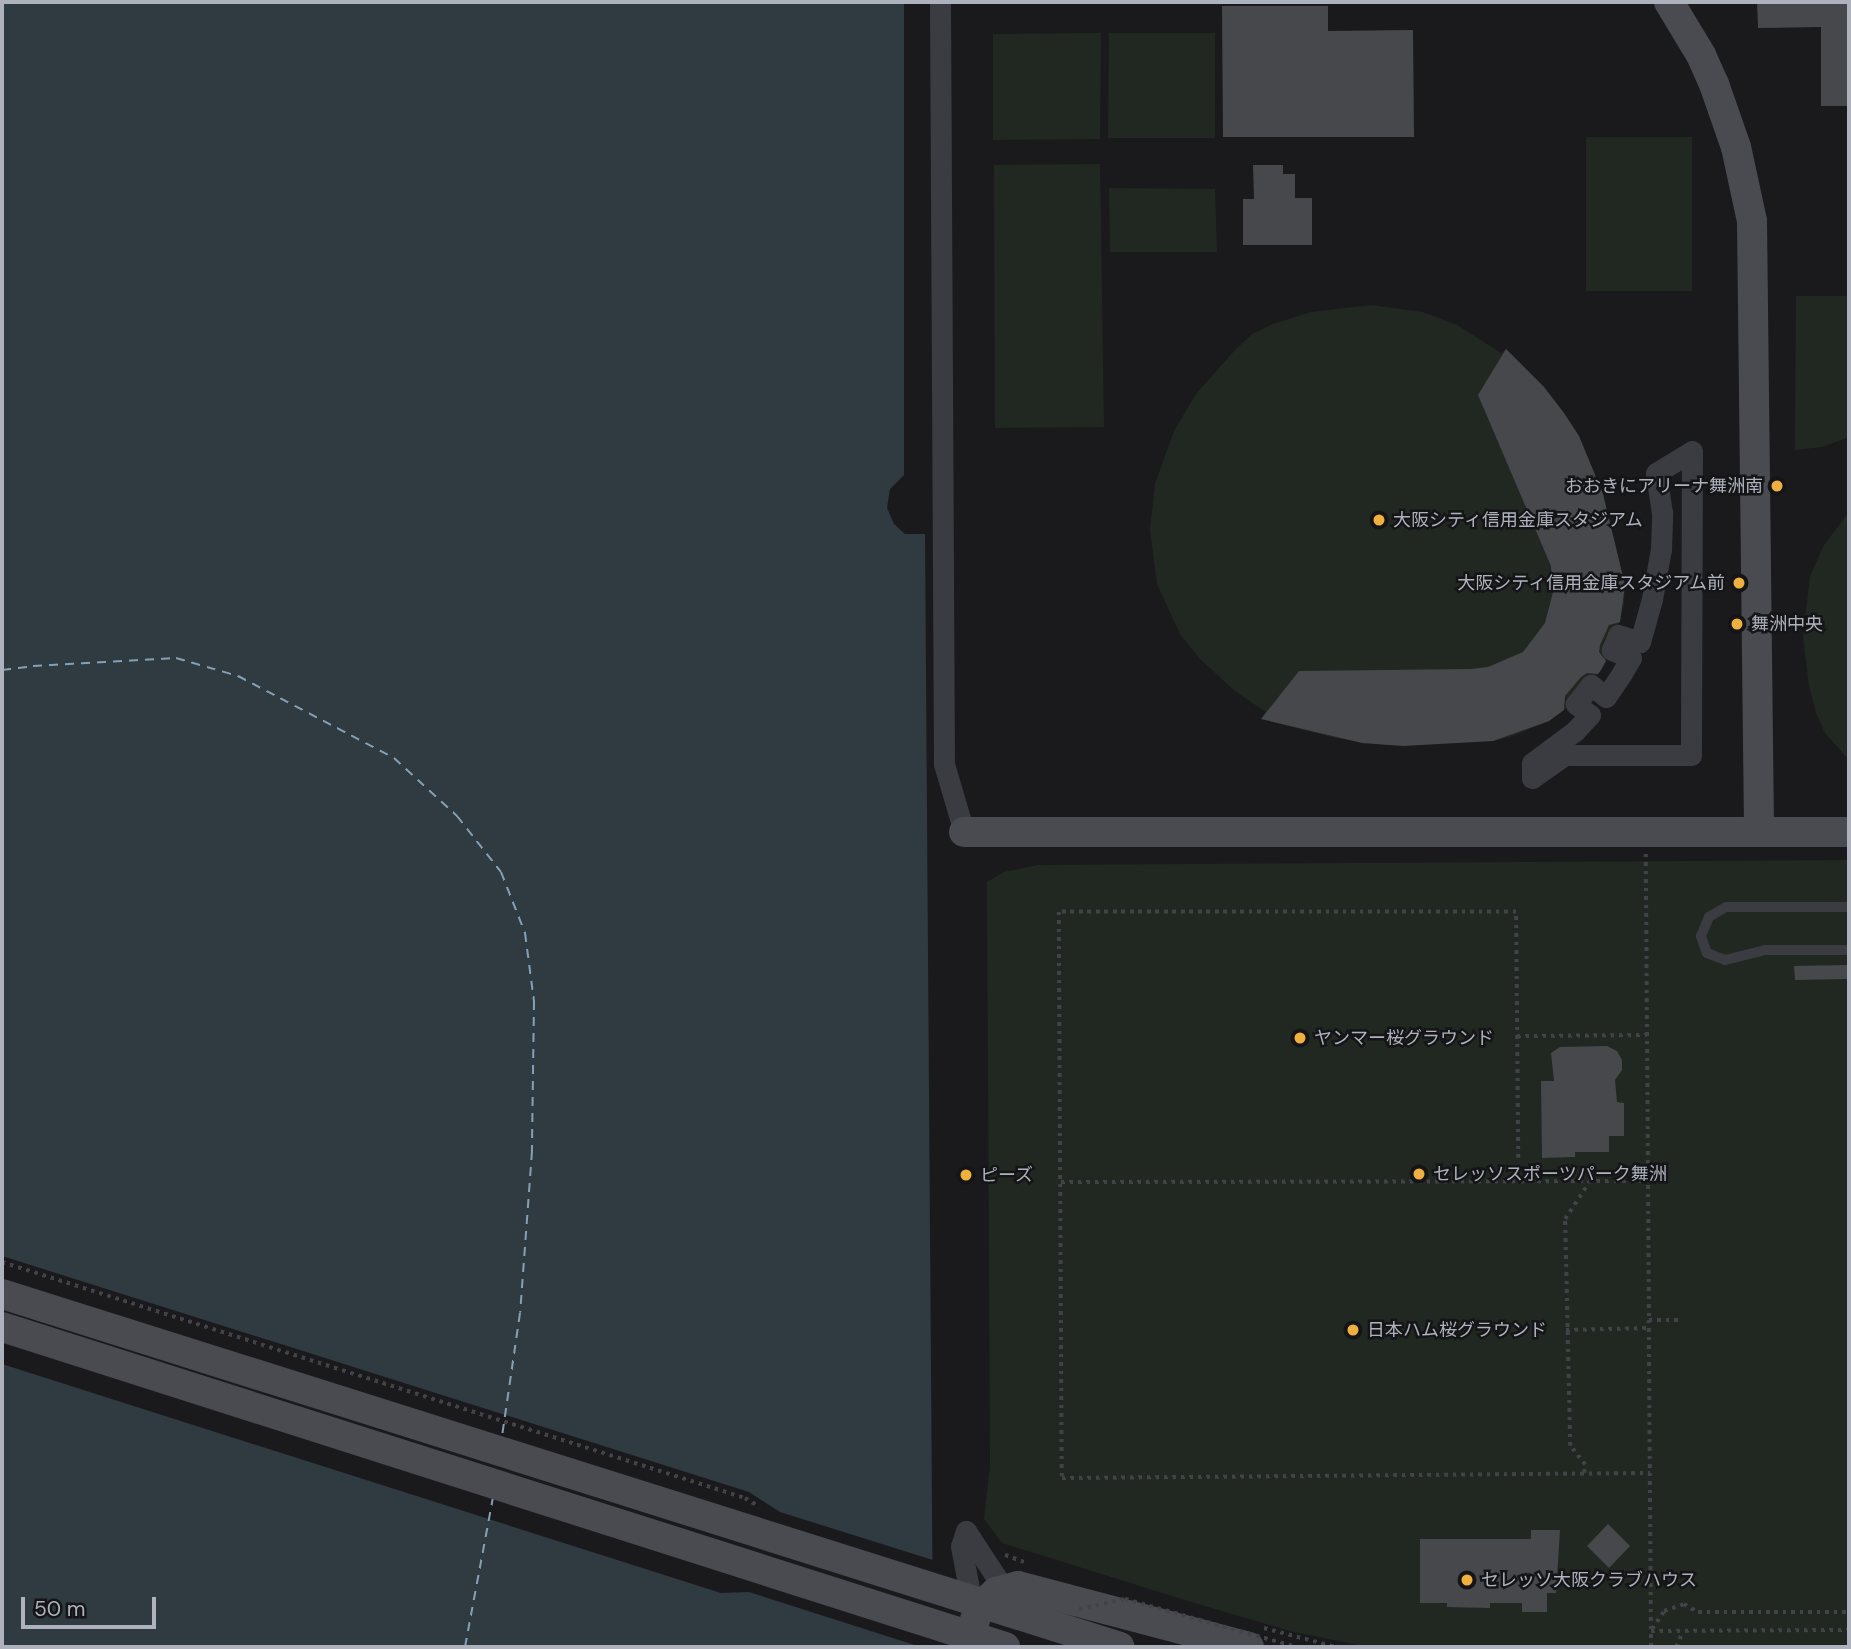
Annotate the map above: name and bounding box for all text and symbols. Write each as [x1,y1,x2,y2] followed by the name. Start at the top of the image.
[1565,475,1763,497] place label: おおきにアリーナ舞洲南
[1769,478,1785,494] marker: おおきにアリーナ舞洲南
[1393,509,1645,531] place label: 大阪シティ信用金庫スタジアム
[1371,512,1387,528] marker: 大阪シティ信用金庫スタジアム
[1455,572,1725,594] place label: 大阪シティ信用金庫スタジアム前
[1731,575,1747,591] marker: 大阪シティ信用金庫スタジアム前
[1751,613,1823,635] place label: 舞洲中央
[1729,616,1745,632] marker: 舞洲中央
[1314,1027,1494,1049] place label: ヤンマー桜グラウンド
[1292,1030,1308,1046] marker: ヤンマー桜グラウンド
[1433,1163,1667,1185] place label: セレッソスポーツパーク舞洲
[980,1164,1034,1186] place label: ピーズ
[1411,1166,1427,1182] marker: セレッソスポーツパーク舞洲
[958,1167,974,1183] marker: ピーズ
[1367,1319,1547,1341] place label: 日本ハム桜グラウンド
[1345,1322,1361,1338] marker: 日本ハム桜グラウンド
[1481,1569,1697,1591] place label: セレッソ大阪クラブハウス
[1459,1572,1475,1588] marker: セレッソ大阪クラブハウス
[24,1582,159,1626] scale bar
[34,1595,85,1623] text: 50 m

